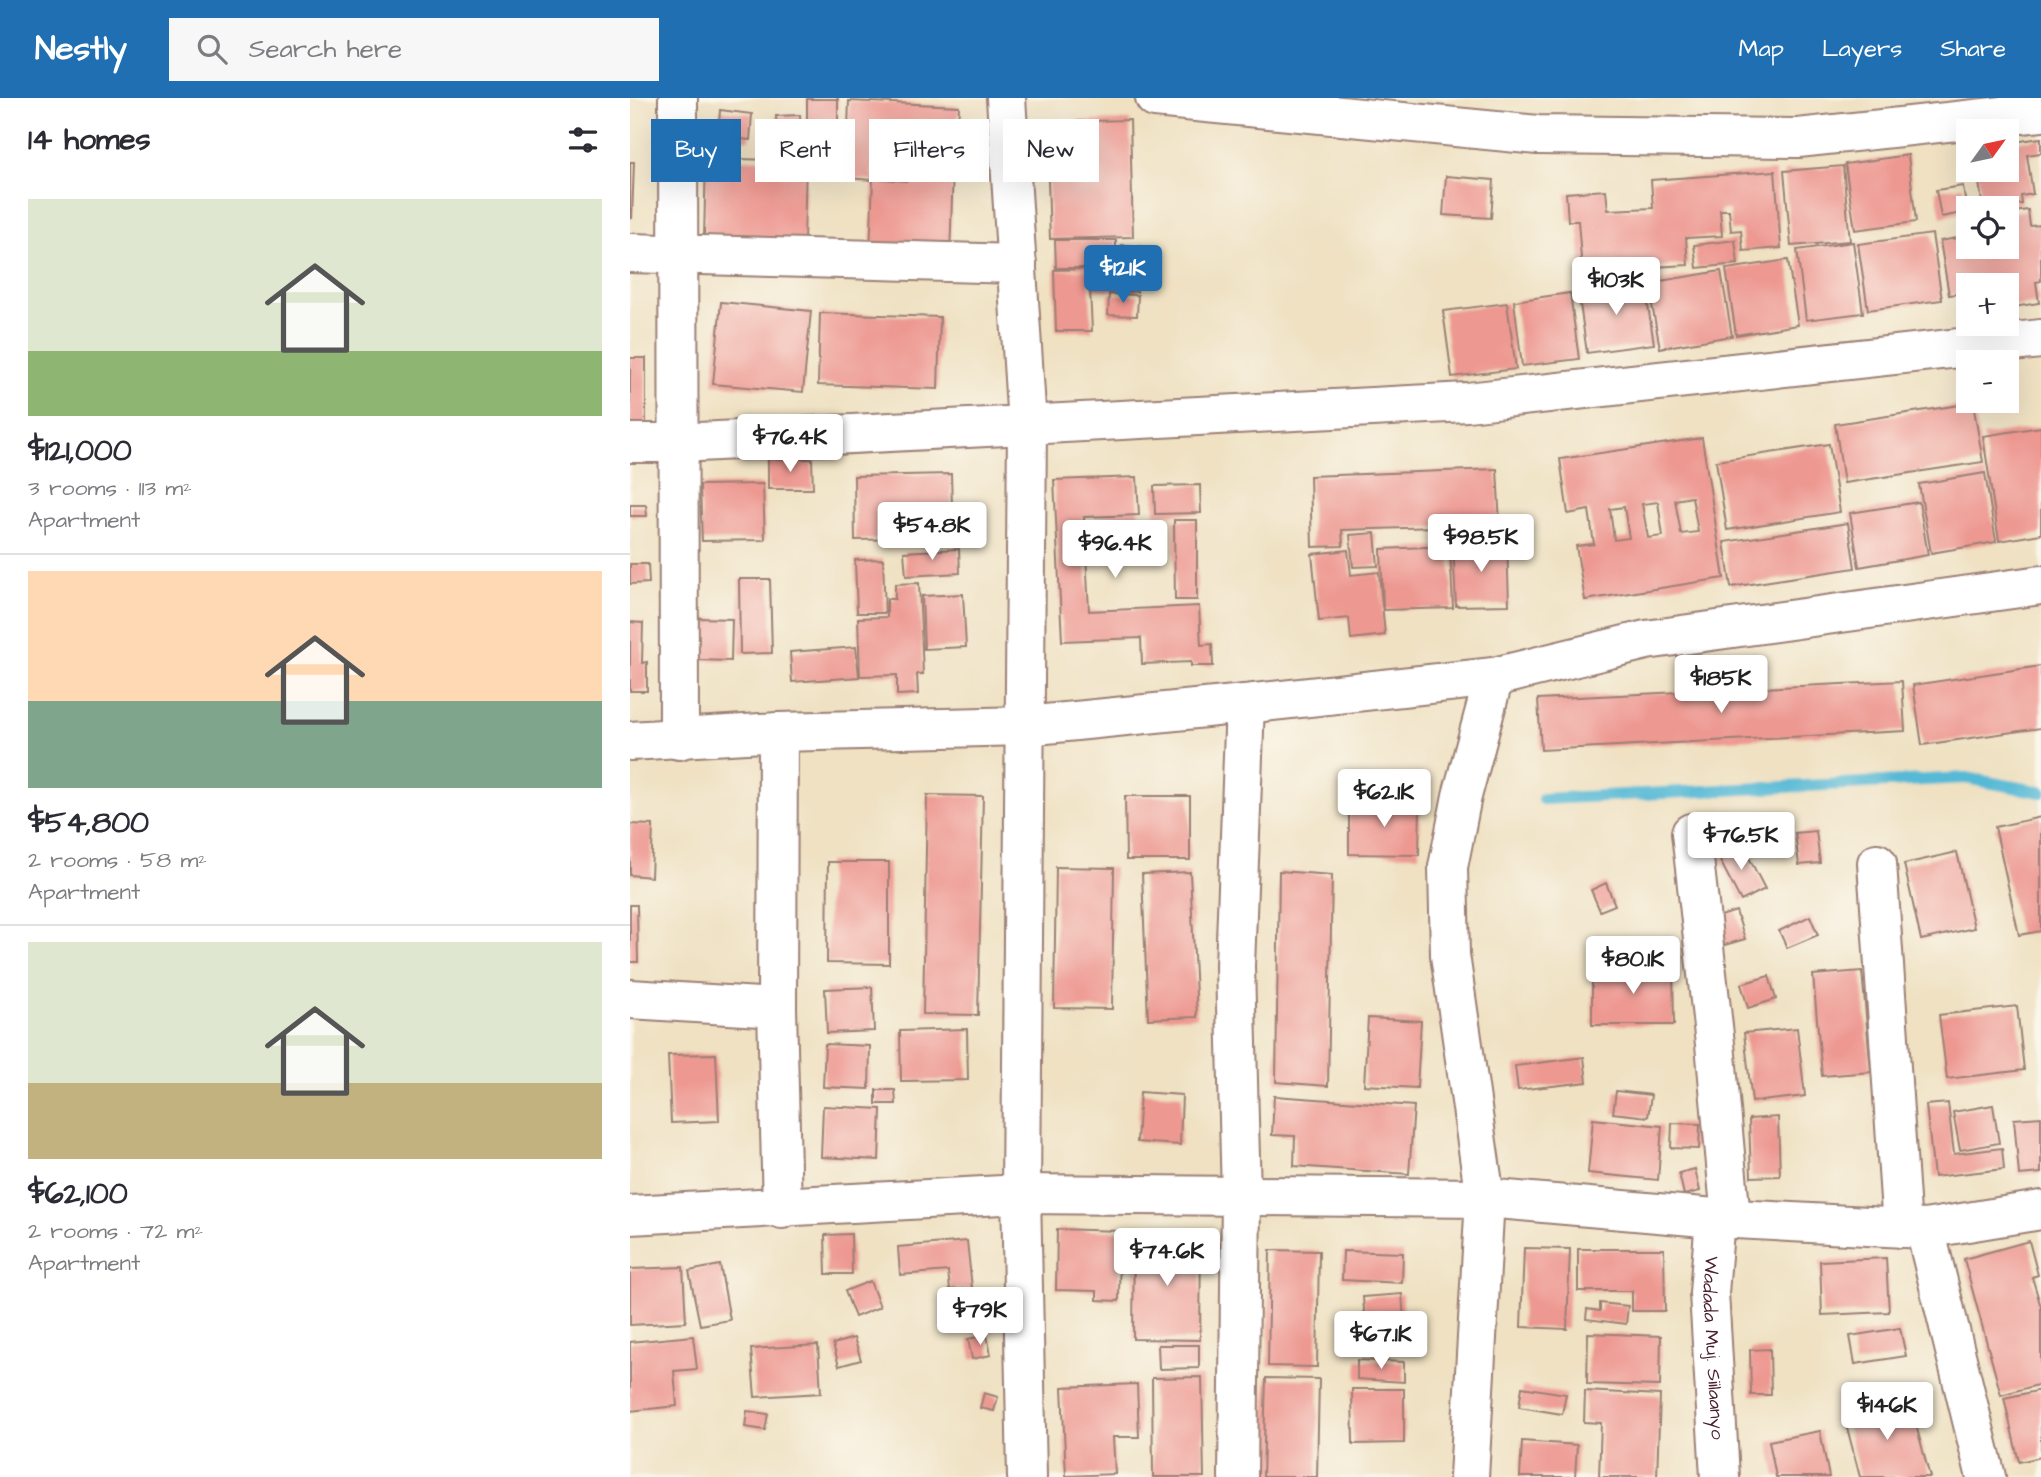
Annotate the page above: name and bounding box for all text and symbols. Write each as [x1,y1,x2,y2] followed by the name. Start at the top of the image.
[169,18,659,81] search box
[35,26,127,72] text: Nestly
[193,30,231,68] icon: search
[249,31,402,67] text: Search here
[1739,32,1784,66] text: Map
[1822,32,1902,66] text: Layers
[1940,32,2006,66] text: Share
[28,119,151,161] text: 14 homes
[651,119,741,182] chip: Buy
[755,119,855,182] chip: Rent
[869,119,989,182] chip: Filters
[1003,119,1099,182] chip: New
[1956,119,2020,182] north arrow
[1956,119,2019,413] map controls
[564,121,602,159] icon: filters
[1956,196,2019,259] button: locate
[252,245,378,371] icon: home
[1074,246,1172,305] pin: $121K
[1100,252,1146,284] text: $121K
[1567,258,1665,317] pin: $103K
[1588,264,1644,296] text: $103K
[1956,273,2019,336] button: +
[1956,350,2019,413] button: −
[733,414,847,474] pin: $76.4K
[753,421,827,453] text: $76.4K
[28,430,132,472] text: $121,000
[28,472,192,504] text: 3 rooms · 113 m²
[875,503,989,562] pin: $54.8K
[28,504,140,536] text: Apartment
[894,509,970,541] text: $54.8K
[1424,514,1538,574] pin: $98.5K
[1058,520,1172,580] pin: $96.4K
[1444,521,1518,553] text: $98.5K
[1078,527,1152,559] text: $96.4K
[252,617,378,743] icon: home
[1672,656,1770,715] pin: $185K
[1691,662,1751,694] text: $185K
[1327,770,1441,829] pin: $62.1K
[1354,776,1414,808] text: $62.1K
[28,802,149,844] text: $54,800
[1684,812,1798,872] pin: $76.5K
[1704,819,1778,851] text: $76.5K
[28,844,207,876] text: 2 rooms · 58 m²
[28,876,140,908] text: Apartment
[1576,936,1690,996] pin: $80.1K
[1602,943,1664,975] text: $80.1K
[252,988,378,1114] icon: home
[28,1173,128,1215] text: $62,100
[28,1215,203,1247] text: 2 rooms · 72 m²
[1110,1228,1224,1288] pin: $74.6K
[1130,1235,1204,1267] text: $74.6K
[28,1247,140,1279] text: Apartment
[1696,1255,1731,1441] street label: Wadada Muj. Siilaanyo
[939,1288,1021,1347] pin: $79K
[953,1294,1007,1326] text: $79K
[1324,1312,1438,1371] pin: $67.1K
[1350,1318,1412,1350] text: $67.1K
[1838,1382,1936,1442] pin: $146K
[1857,1389,1917,1421] text: $146K

